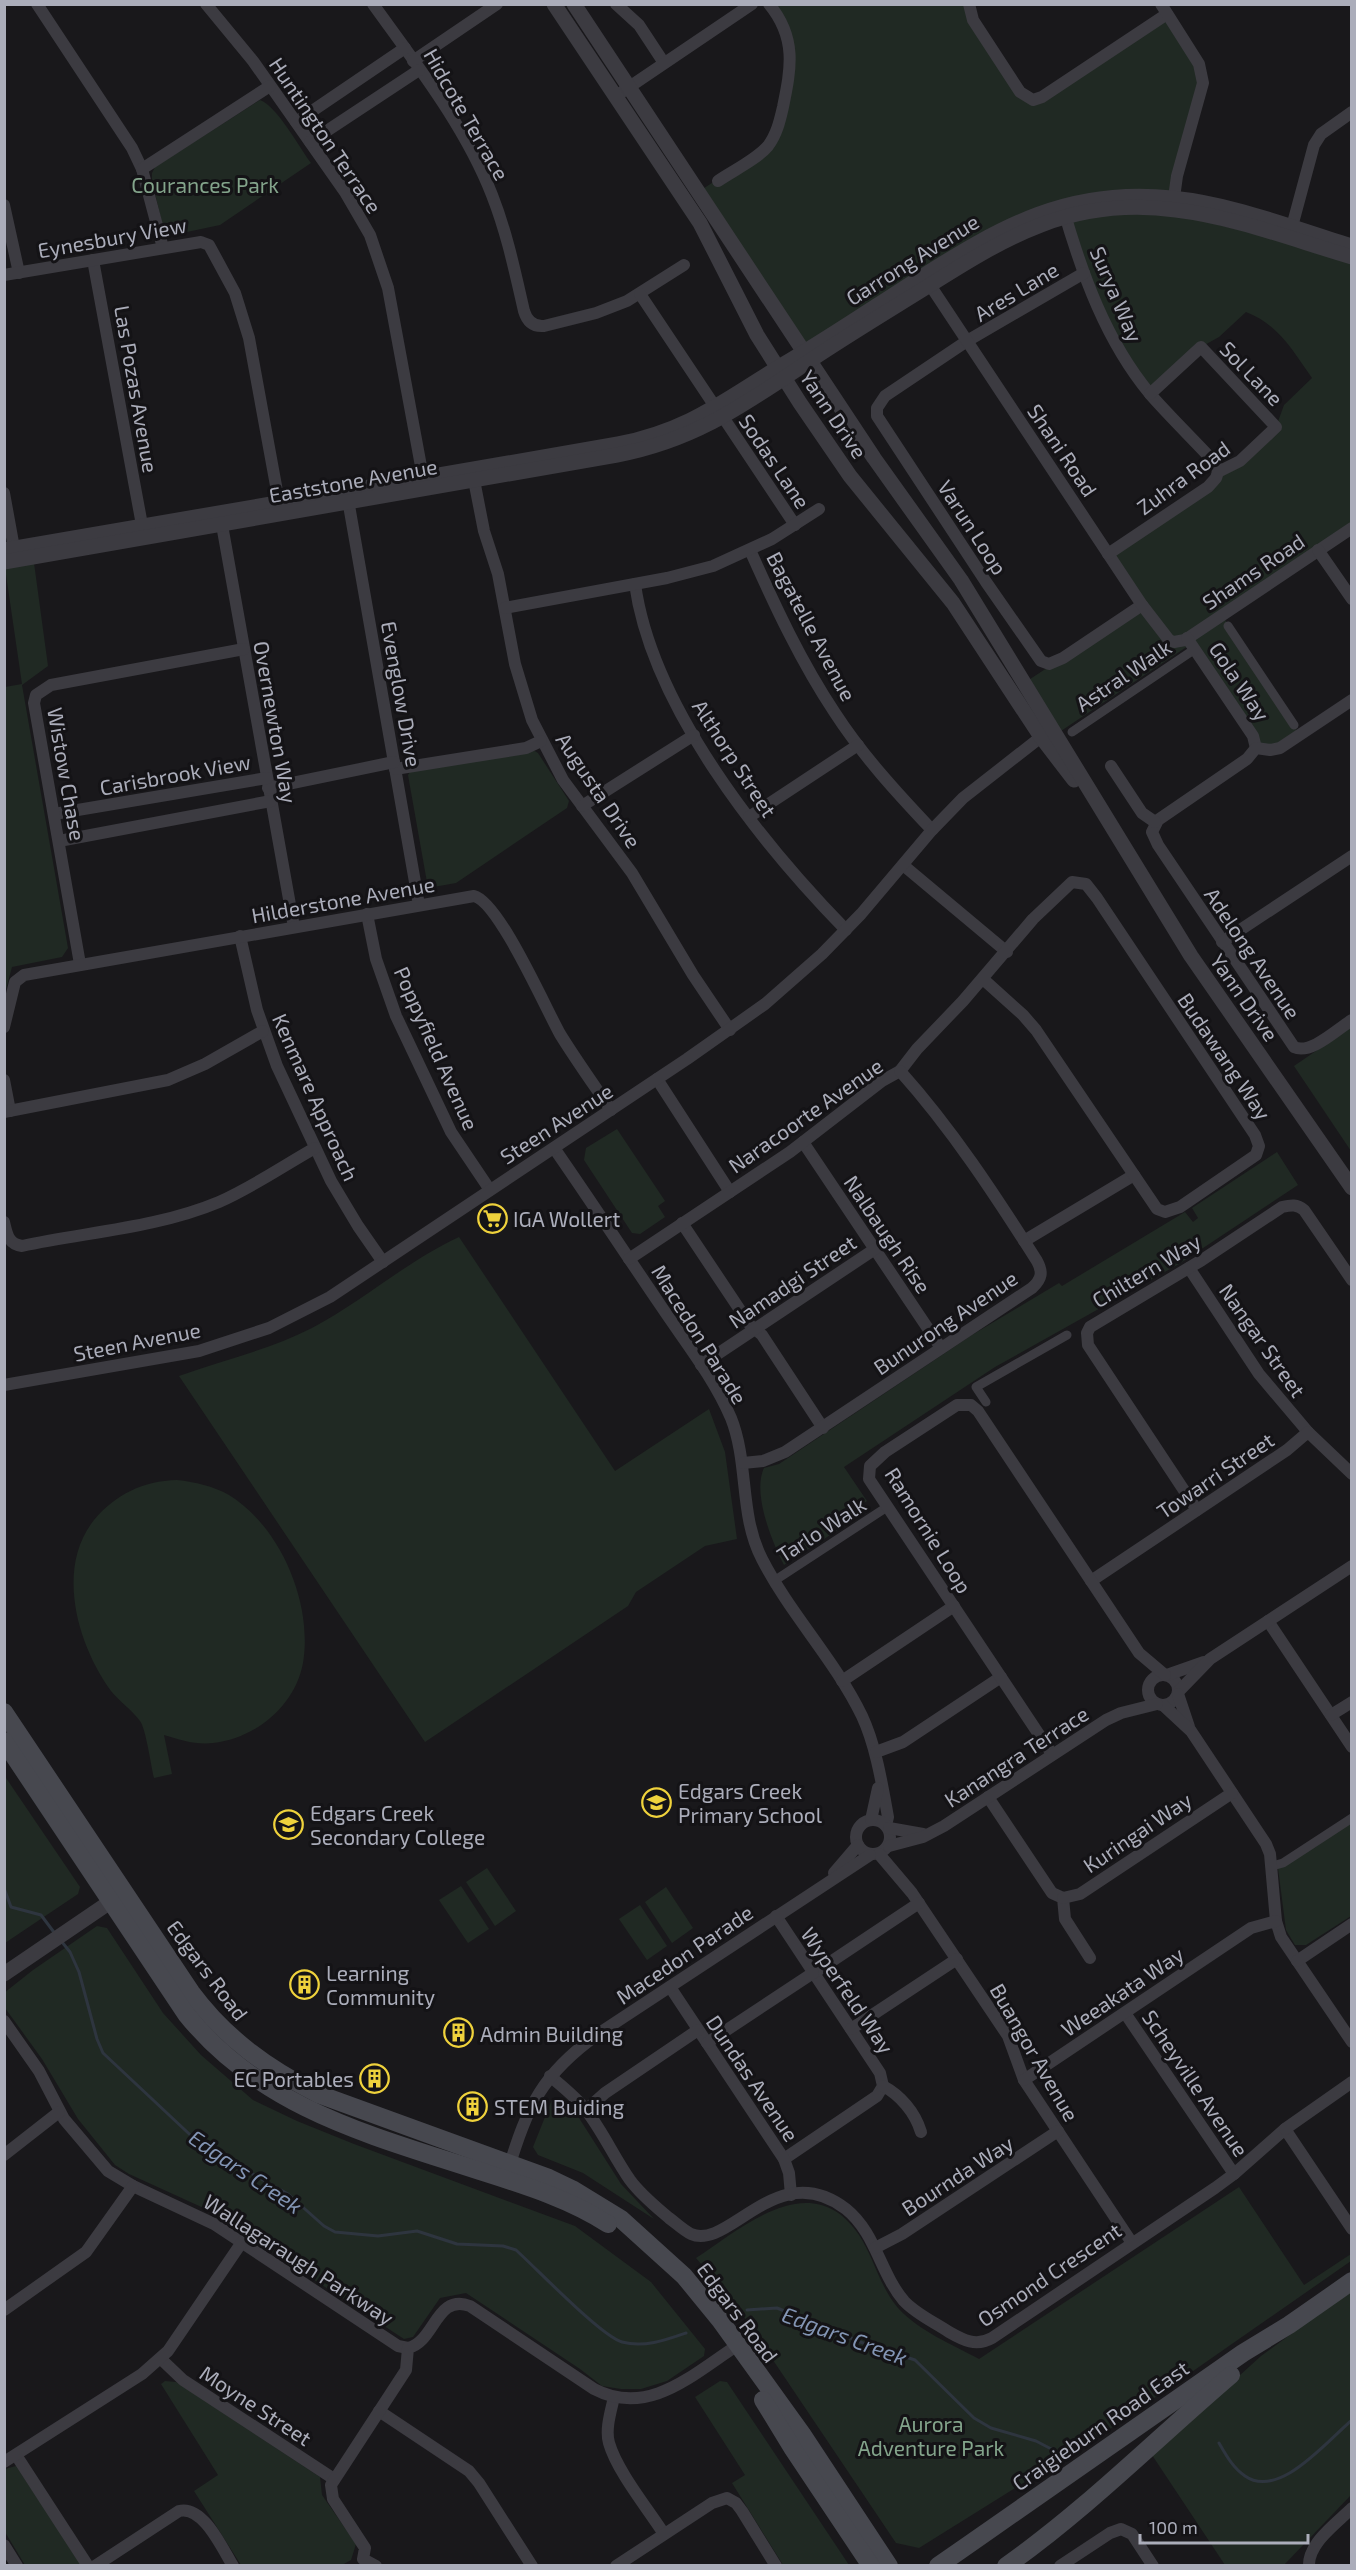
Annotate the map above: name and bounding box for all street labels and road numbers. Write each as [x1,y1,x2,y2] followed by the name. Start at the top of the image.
[419,44,515,184] street label: Hidcote Terrace
[265,52,387,218] street label: Huntington Terrace
[841,208,983,310] street label: Garrong Avenue
[36,212,188,262] street label: Eynesbury View
[1086,242,1148,346] street label: Surya Way
[969,256,1063,326] street label: Ares Lane
[110,303,164,475] street label: Las Pozas Avenue
[1215,336,1289,410] street label: Sol Lane
[795,365,873,463] street label: Yann Drive
[1023,399,1103,501] street label: Shani Road
[734,409,816,513] street label: Sodas Lane
[1132,435,1234,519] street label: Zuhra Road
[267,453,439,507] street label: Eaststone Avenue
[933,475,1013,579] street label: Varun Loop
[1197,528,1309,614] street label: Shams Road
[762,547,862,705] street label: Bagatelle Avenue
[377,619,427,769] street label: Evenglow Drive
[1070,634,1176,716] street label: Astral Walk
[1205,637,1275,725] street label: Gola Way
[249,639,303,805] street label: Overnewton Way
[688,695,782,821] street label: Althorp Street
[43,705,91,843] street label: Wistow Chase
[551,728,647,852] street label: Augusta Drive
[97,748,253,800] street label: Carisbrook View
[249,871,437,927] street label: Hilderstone Avenue
[1200,883,1306,1023] street label: Adelong Avenue
[1206,948,1284,1046] street label: Yann Drive
[390,962,484,1134] street label: Poppyfield Avenue
[1173,988,1277,1124] street label: Budawang Way
[268,1009,364,1185] street label: Kenmare Approach
[723,1052,887,1178] street label: Naracoorte Avenue
[495,1077,617,1169] street label: Steen Avenue
[839,1170,937,1298] street label: Nalbaugh Rise
[1087,1228,1205,1312] street label: Chiltern Way
[724,1229,860,1333] street label: Namadgi Street
[647,1260,753,1408] street label: Macedon Parade
[868,1265,1022,1379] street label: Bunurong Avenue
[1215,1278,1311,1402] street label: Nangar Street
[71,1316,203,1366] street label: Steen Avenue
[1152,1427,1278,1523] street label: Towarri Street
[880,1463,978,1597] street label: Ramornie Loop
[772,1491,870,1567] street label: Tarlo Walk
[939,1700,1093,1812] street label: Kanangra Terrace
[1078,1787,1196,1877] street label: Kuringai Way
[611,1899,757,2009] street label: Macedon Parade
[162,1915,254,2025] street label: Edgars Road
[797,1922,899,2058] street label: Wyperfeld Way
[1056,1941,1188,2041] street label: Weeakata Way
[985,1979,1085,2125] street label: Buangor Avenue
[1138,2005,1254,2161] street label: Scheyville Avenue
[702,2010,804,2146] street label: Dundas Avenue
[897,2130,1017,2220] street label: Bournda Way
[199,2188,399,2330] street label: Wallagaraugh Parkway
[973,2217,1125,2331] street label: Osmond Crescent
[692,2257,784,2367] street label: Edgars Road
[1007,2355,1193,2495] street label: Craigieburn Road East
[196,2360,316,2450] street label: Moyne Street

